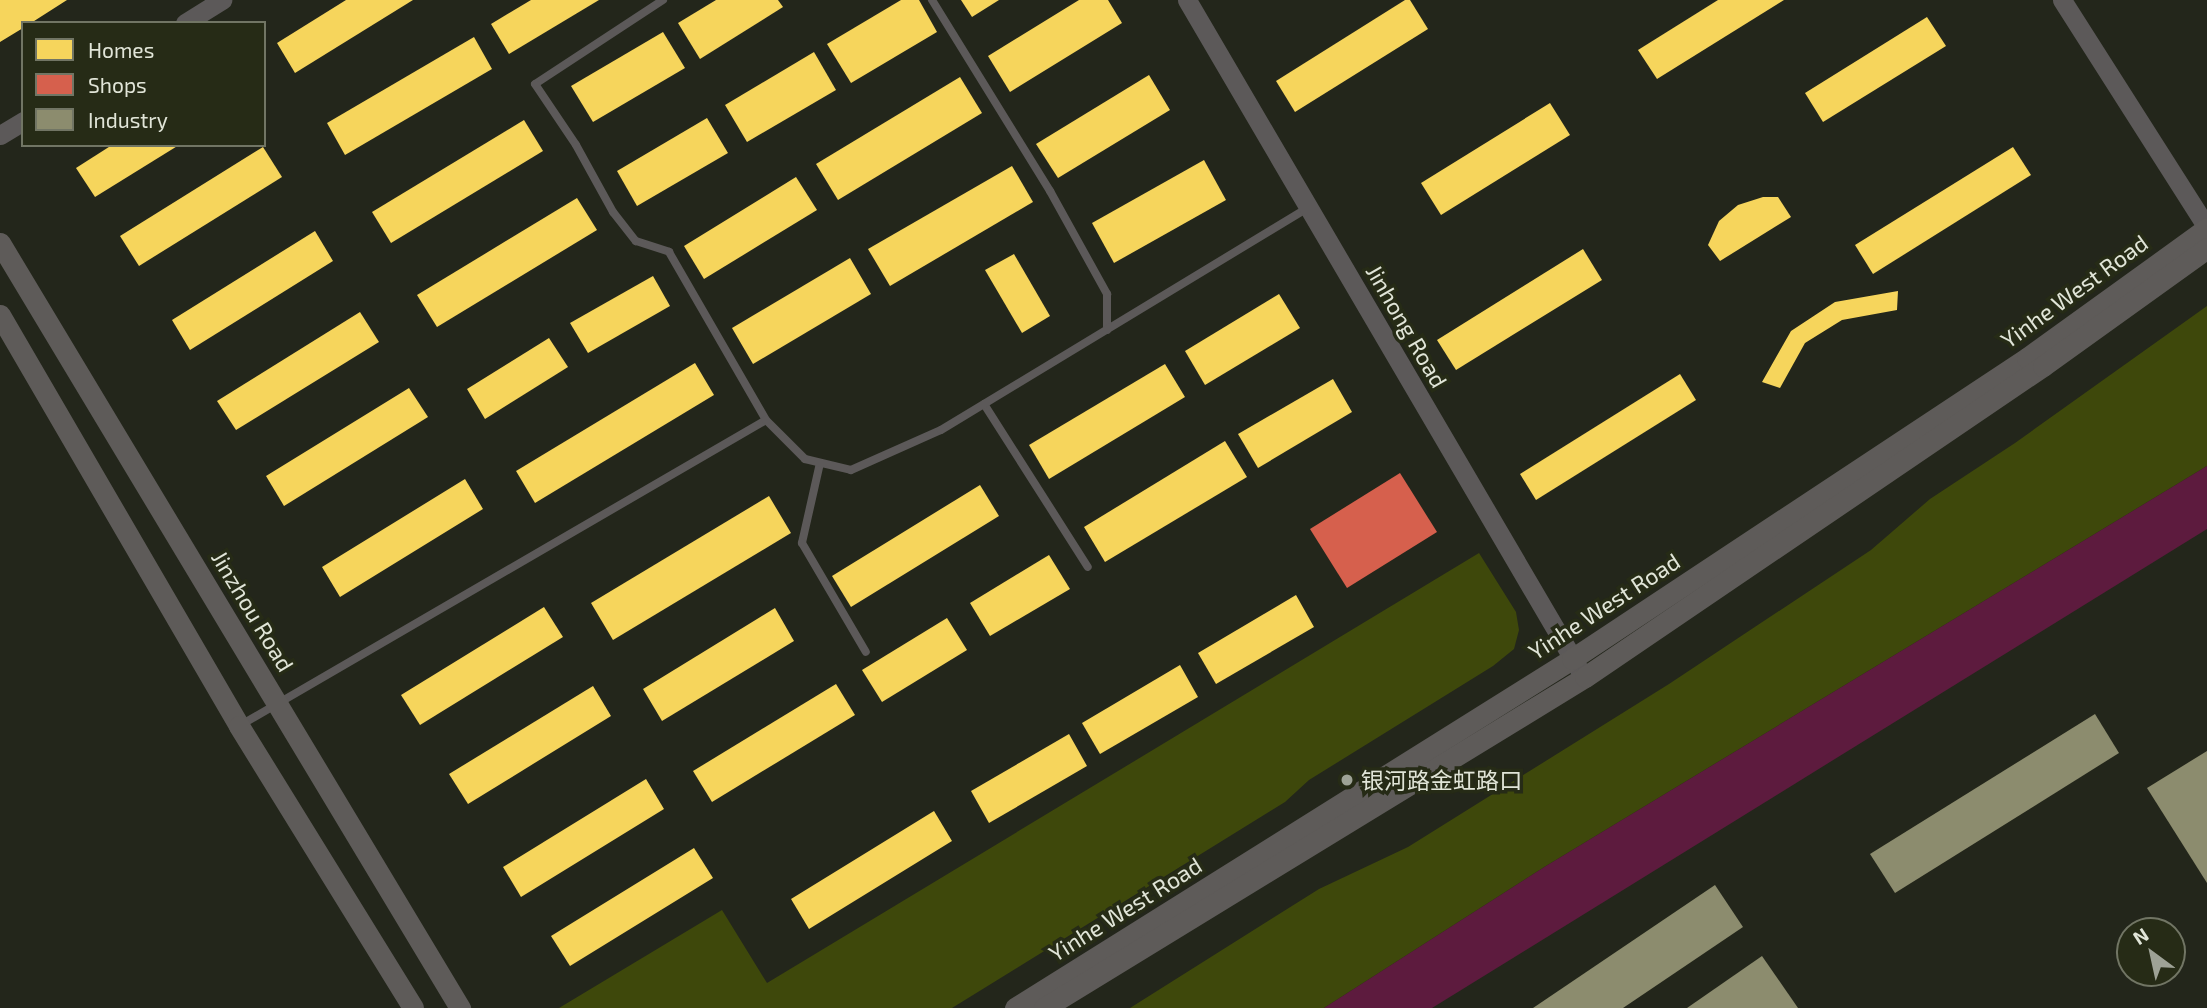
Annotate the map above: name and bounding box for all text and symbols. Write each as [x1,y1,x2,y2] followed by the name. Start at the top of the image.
[21,21,266,147] legend
[88,37,154,62] text: Homes
[88,72,147,97] text: Shops
[88,107,168,132] text: Industry
[1995,228,2153,354] street label: Yinhe West Road
[1361,260,1453,392] street label: Jinhong Road
[206,545,300,677] street label: Jinzhou Road
[1523,547,1685,665] street label: Yinhe West Road
[1361,766,1522,794] place label: 银河路金虹路口
[1339,772,1355,788] marker: 银河路金虹路口
[1043,851,1207,967] street label: Yinhe West Road
[2116,917,2186,987] north arrow
[2128,922,2152,949] text: N

